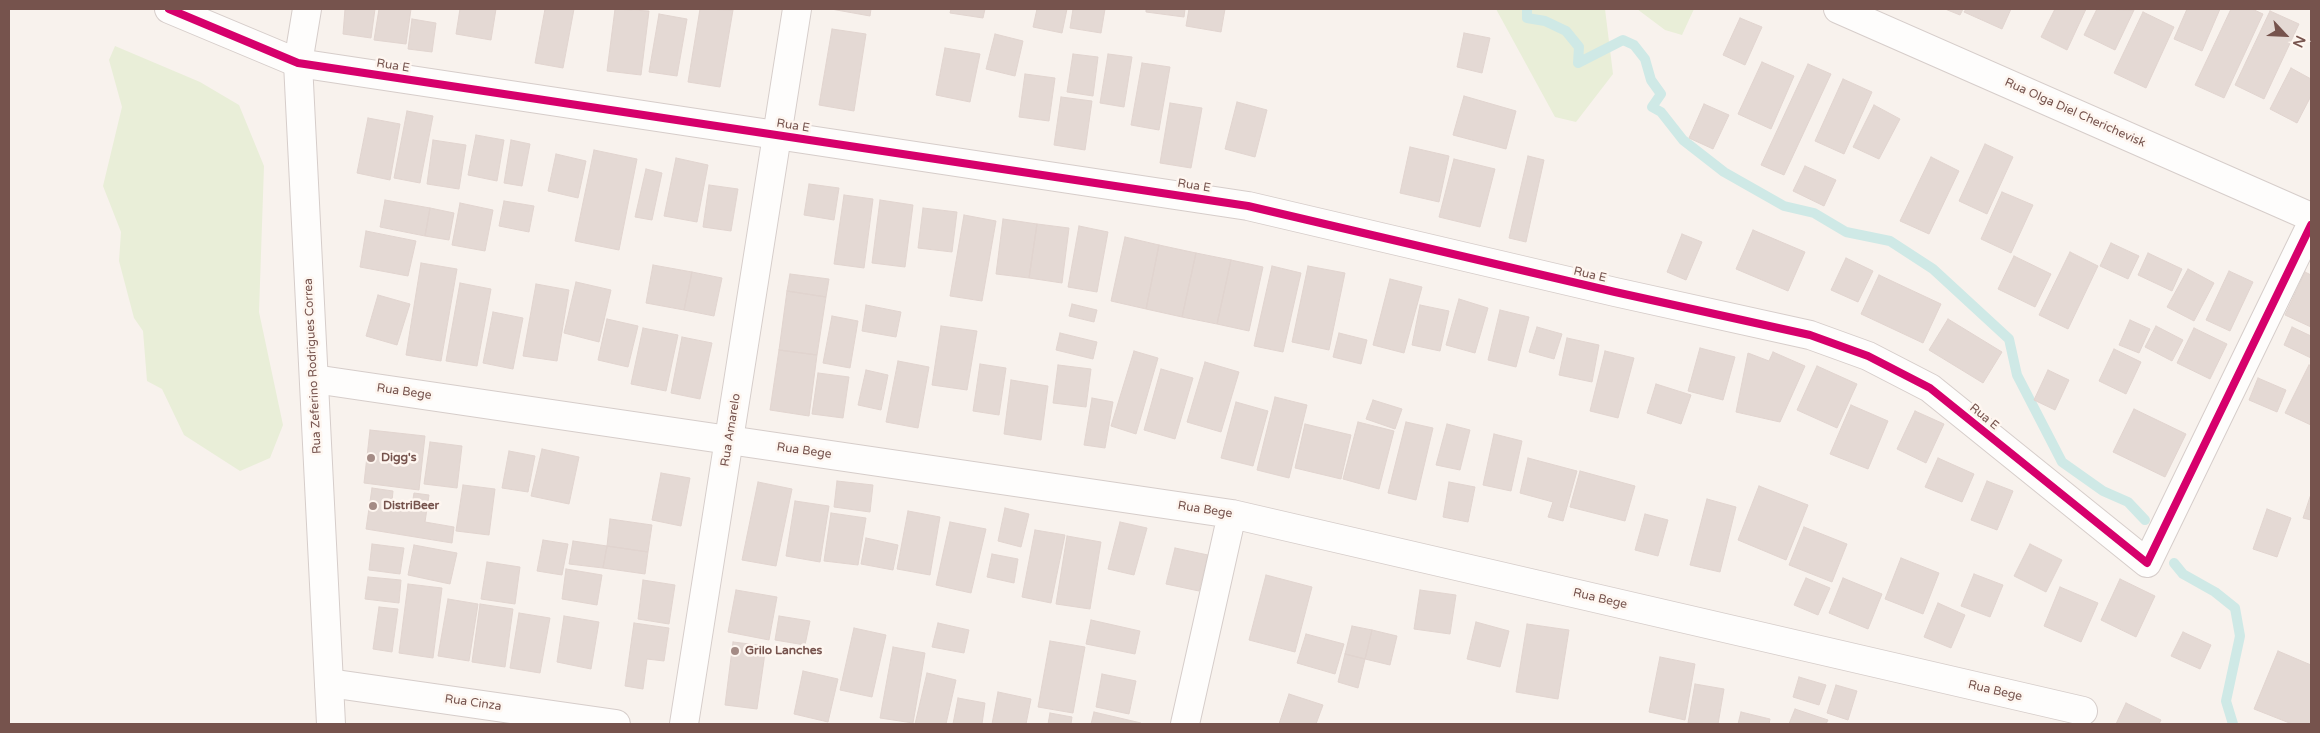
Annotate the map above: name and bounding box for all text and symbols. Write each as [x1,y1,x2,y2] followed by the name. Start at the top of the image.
[2260,10,2310,60] north arrow
[2289,33,2309,50] text: N
[375,56,411,76] street label: Rua E
[2002,75,2148,151] street label: Rua Olga Diel Cherichevisk
[775,116,811,136] street label: Rua E
[1176,176,1212,196] street label: Rua E
[1572,264,1608,286] street label: Rua E
[301,278,325,454] street label: Rua Zeferino Rodrigues Correa
[376,381,432,403] street label: Rua Bege
[718,392,744,468] street label: Rua Amarelo
[1967,401,2001,433] street label: Rua E
[776,440,832,462] street label: Rua Bege
[381,451,416,465] place label: Digg's
[365,452,377,464] marker: Digg's
[383,499,439,513] place label: DistriBeer
[1177,499,1233,521] street label: Rua Bege
[367,500,379,512] marker: DistriBeer
[1572,586,1628,612] street label: Rua Bege
[745,644,822,658] place label: Grilo Lanches
[729,645,741,657] marker: Grilo Lanches
[1967,678,2023,704] street label: Rua Bege
[444,692,502,714] street label: Rua Cinza

